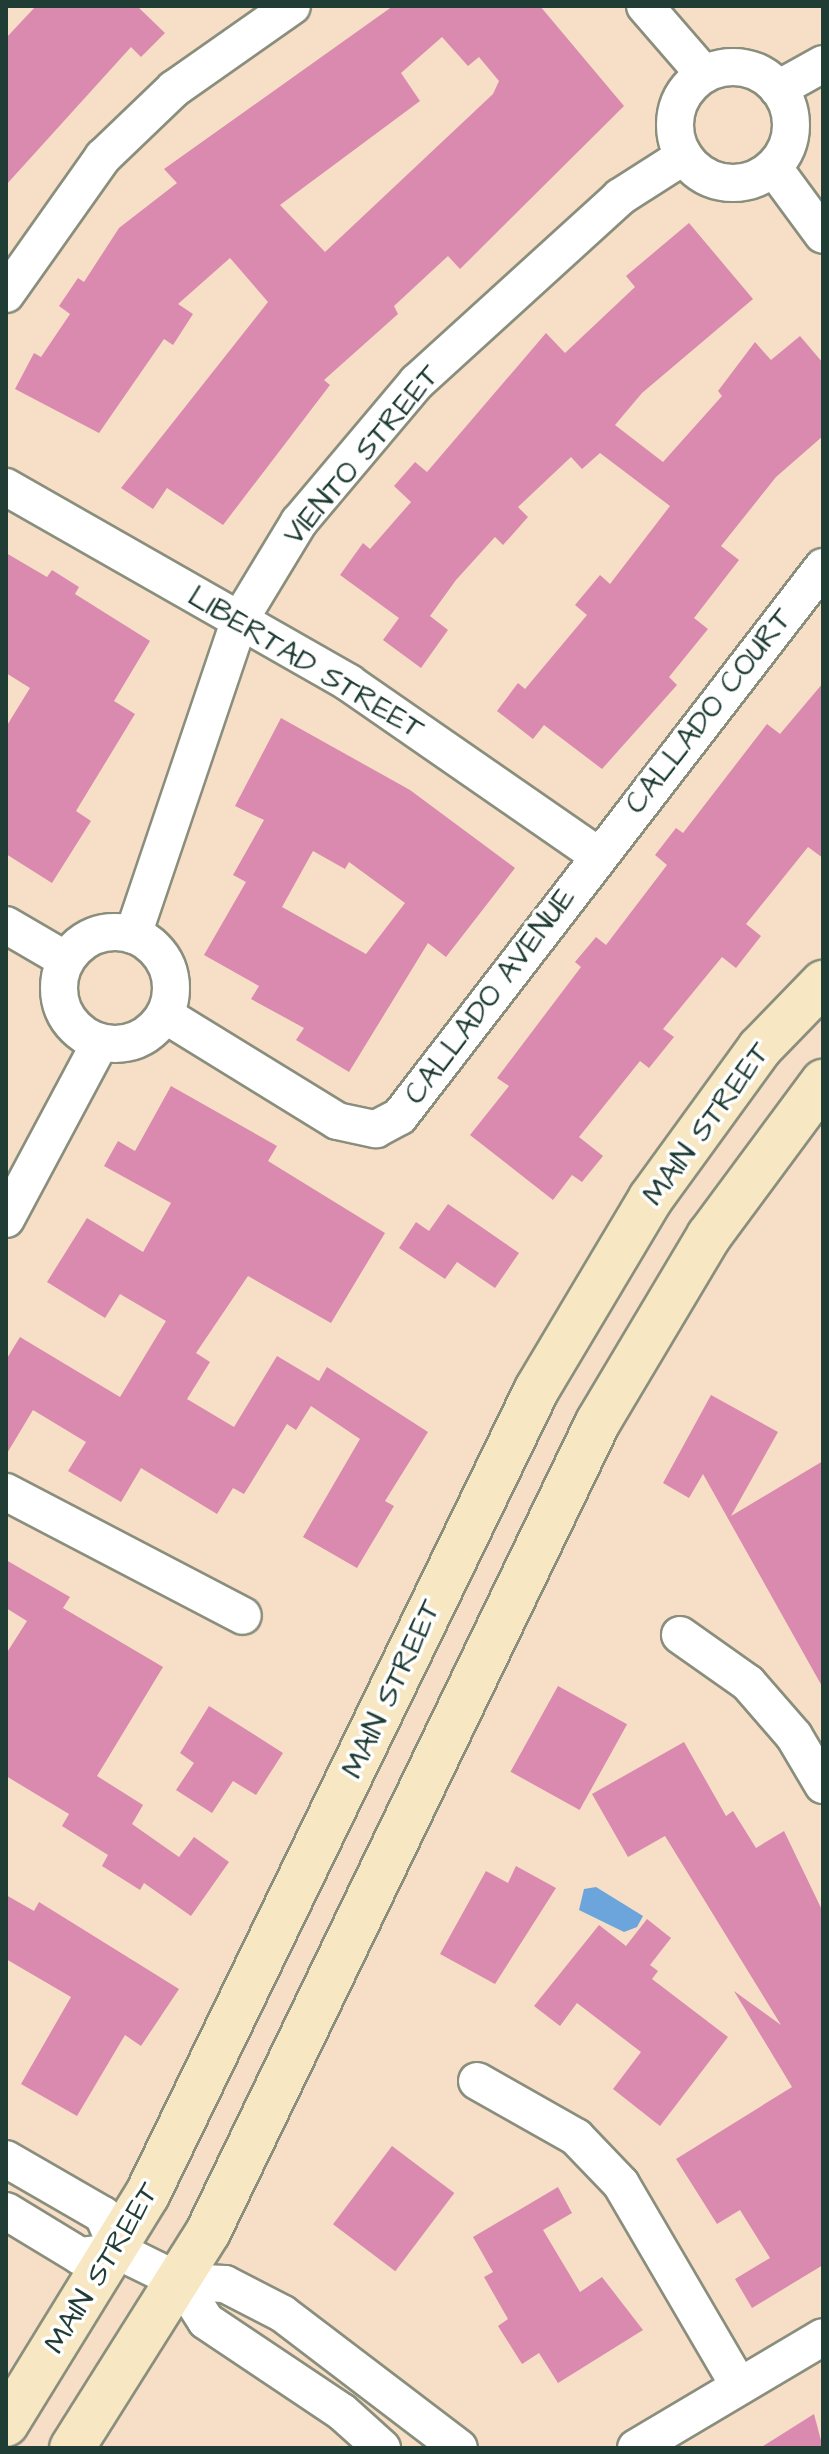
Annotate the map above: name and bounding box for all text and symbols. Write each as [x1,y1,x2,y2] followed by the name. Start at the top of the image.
[276,358,448,552] street label: VIENTO STREET
[182,578,430,748] street label: LIBERTAD STREET
[618,601,800,821] street label: CALLADO COURT
[397,881,583,1111] street label: CALLADO AVENUE
[636,1035,778,1213] street label: MAIN STREET
[335,1594,449,1784] street label: MAIN STREET
[37,2176,167,2360] street label: MAIN STREET

